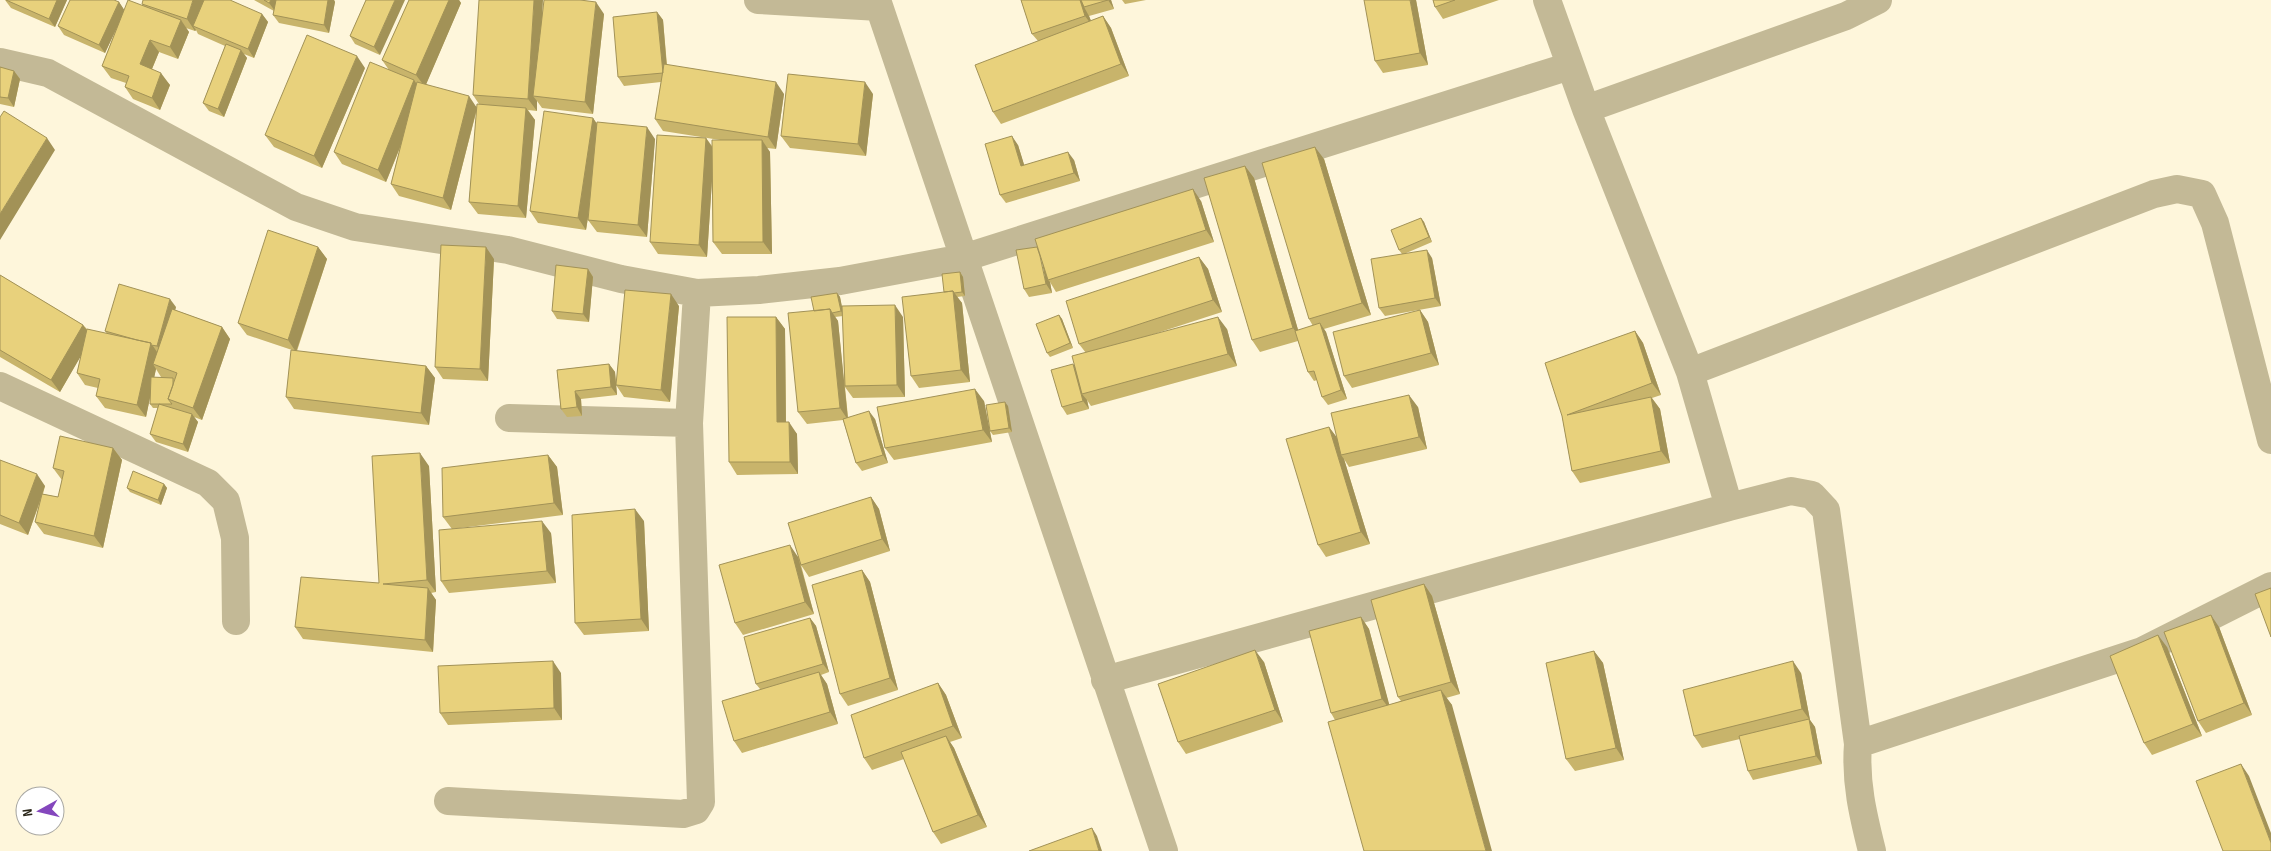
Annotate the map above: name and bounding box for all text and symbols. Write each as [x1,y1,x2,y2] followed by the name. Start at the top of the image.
[15,786,65,836] north arrow
[19,808,37,818] text: N

